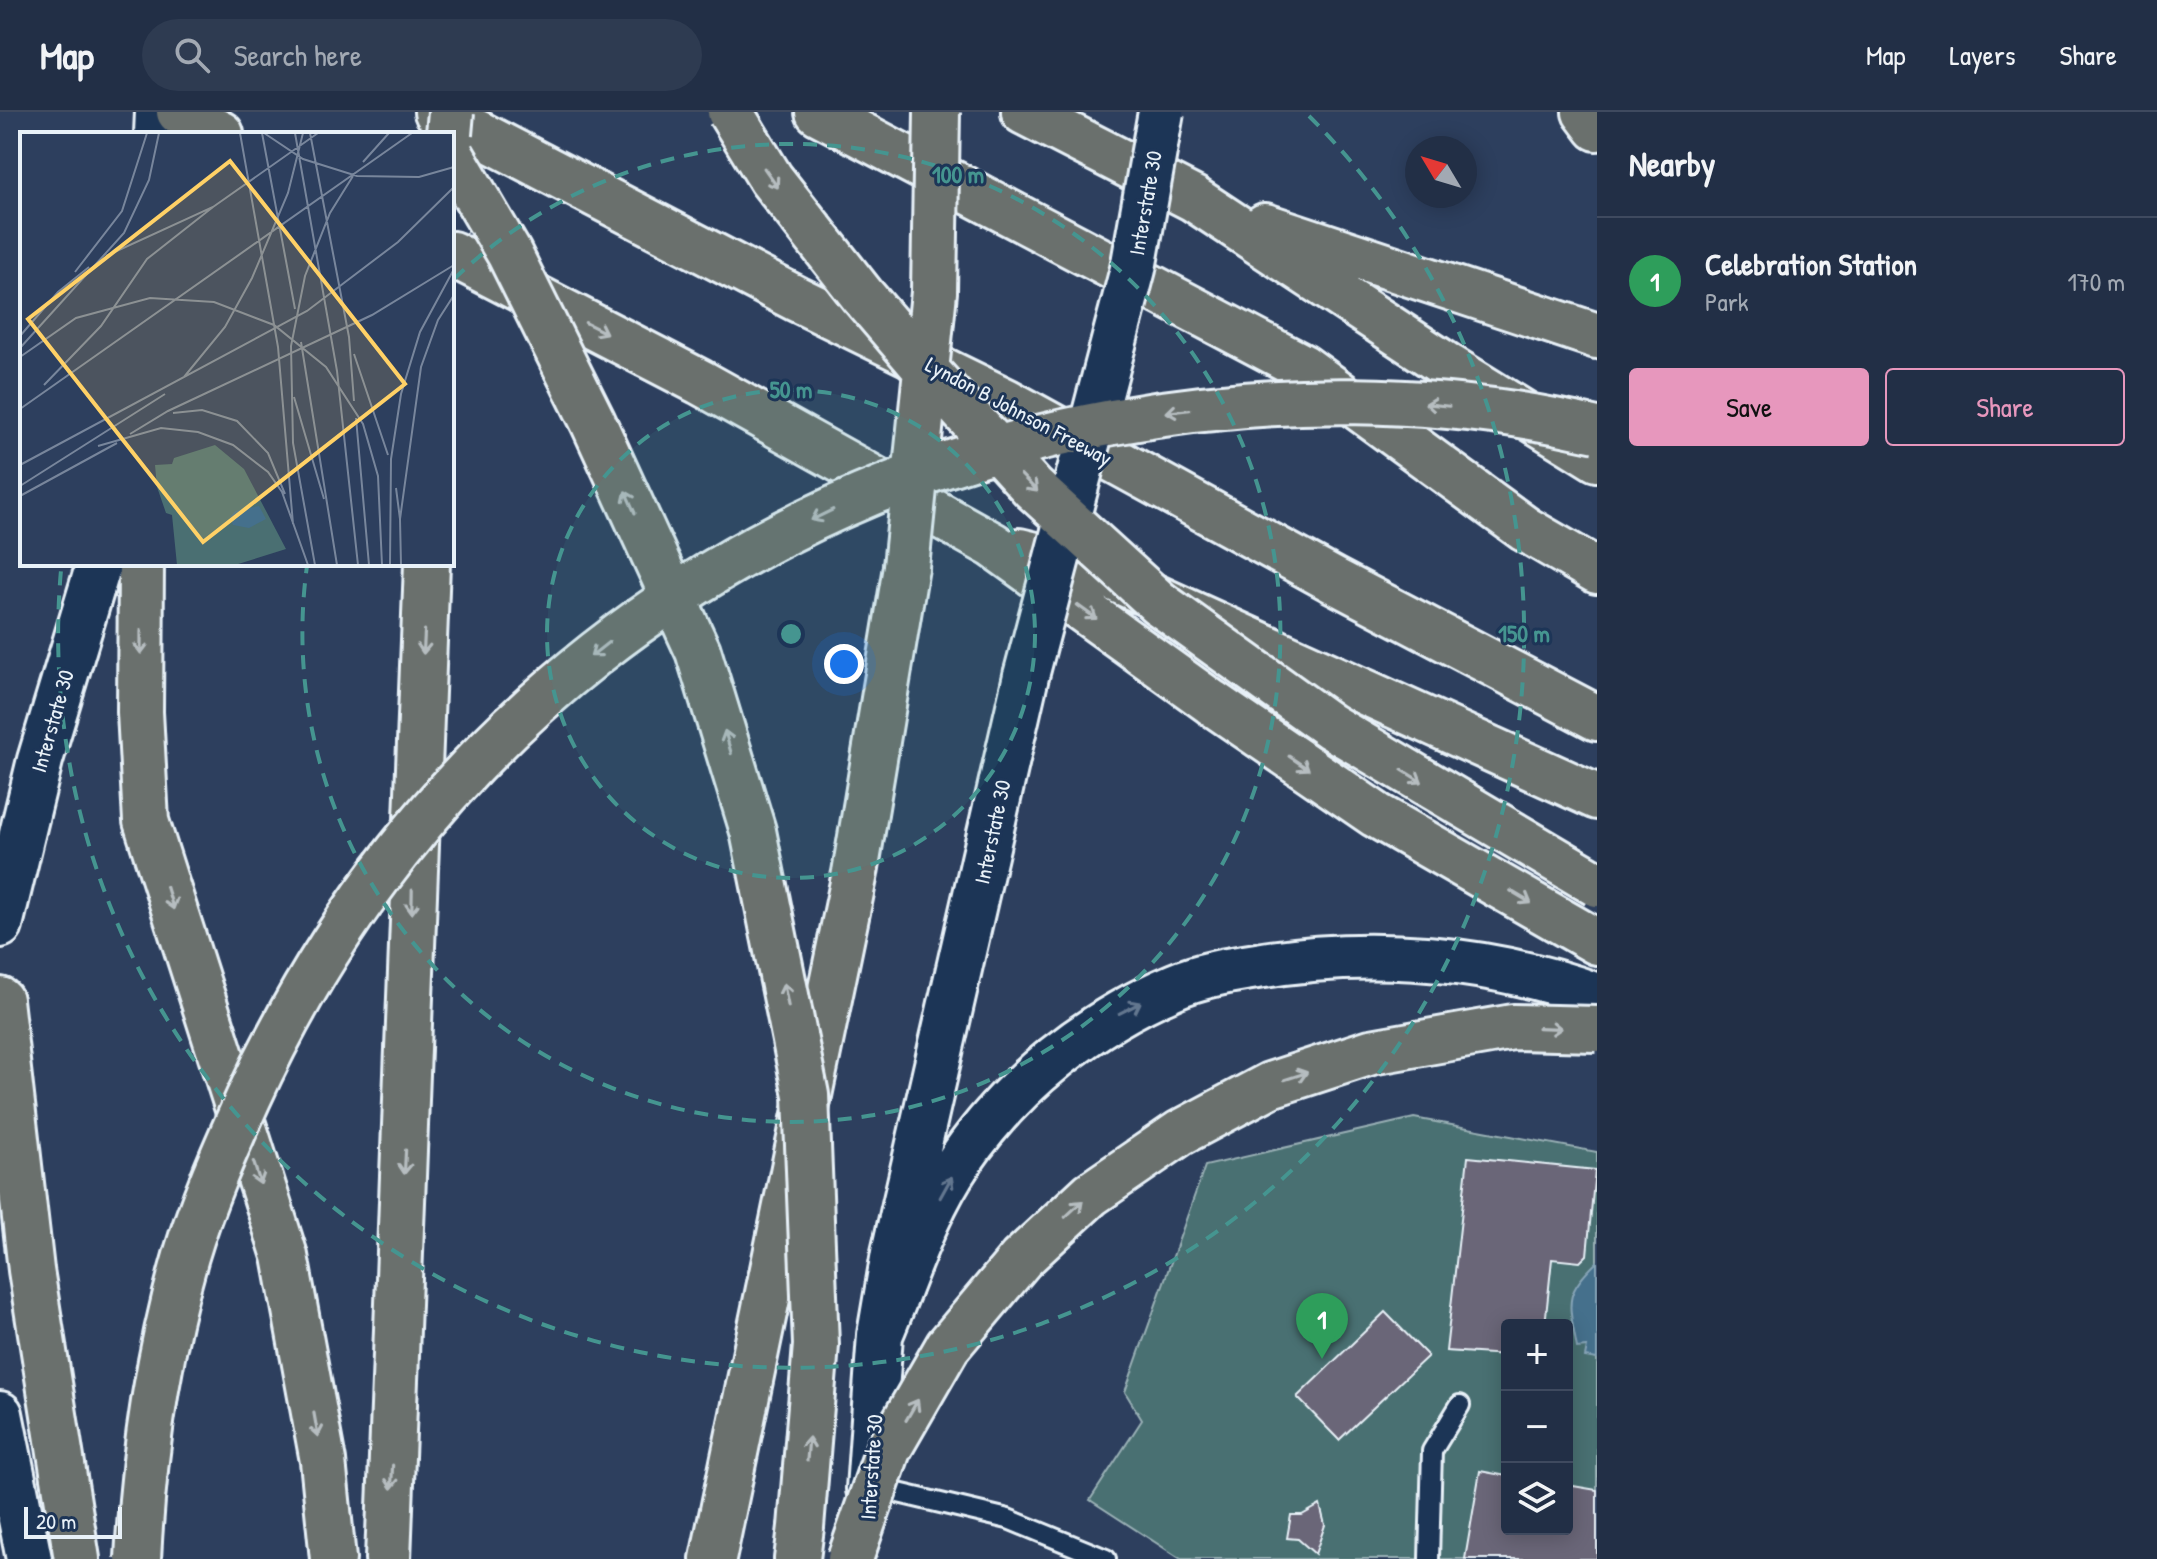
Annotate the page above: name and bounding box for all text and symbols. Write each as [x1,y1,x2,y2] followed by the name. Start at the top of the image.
[142,19,702,91] search box
[40,29,94,81] text: Map
[170,33,214,77] icon: search
[234,35,362,75] text: Search here
[1866,36,1906,74] text: Map
[1950,36,2015,74] text: Layers
[2059,36,2117,74] text: Share
[20,132,454,566] inset map
[1405,136,1477,208] north arrow
[1629,141,1715,187] text: Nearby
[1121,148,1169,258] street label: Interstate 30
[932,158,984,190] text: 100 m
[763,166,779,188] one-way arrow
[1705,244,1917,284] text: Celebration Station
[1650,264,1660,299] text: 1
[2067,264,2125,299] text: 170 m
[1705,284,1749,319] text: Park
[583,321,607,337] one-way arrow
[921,349,1117,473] street label: Lyndon B Johnson Freeway
[1629,368,1869,446] button: Save
[1885,368,2125,446] button: Share
[770,373,812,405] text: 50 m
[1424,397,1451,412] one-way arrow
[1165,403,1192,418] one-way arrow
[1019,473,1038,492] one-way arrow
[622,490,637,514] one-way arrow
[811,507,835,523] one-way arrow
[1075,604,1097,621] one-way arrow
[1498,617,1550,649] text: 150 m
[777,620,805,648] centre of rings
[133,628,149,655] one-way arrow
[416,628,431,655] one-way arrow
[590,640,611,657] one-way arrow
[824,644,864,684] your location
[23,666,81,776] street label: Interstate 30
[720,730,735,756] one-way arrow
[1288,755,1310,771] one-way arrow
[1401,768,1423,785] one-way arrow
[966,777,1018,887] street label: Interstate 30
[163,885,178,911] one-way arrow
[404,888,420,915] one-way arrow
[1509,889,1532,905] one-way arrow
[778,983,793,1009] one-way arrow
[1117,1000,1141,1015] one-way arrow
[1536,1020,1563,1036] one-way arrow
[1284,1068,1309,1083] one-way arrow
[398,1148,413,1175] one-way arrow
[251,1160,266,1185] one-way arrow
[939,1175,954,1199] one-way arrow
[1064,1201,1084,1219] one-way arrow
[1296,1293,1348,1359] pin: 1
[1501,1319,1573,1535] map controls
[1501,1319,1573,1391] button: +
[1501,1391,1573,1463] button: −
[904,1399,920,1422] one-way arrow
[310,1412,325,1438] one-way arrow
[852,1413,890,1521] street label: Interstate 30
[800,1436,815,1463] one-way arrow
[384,1463,399,1490] one-way arrow
[1501,1463,1573,1535] button: layers
[24,1503,122,1539] scale bar
[36,1506,76,1536] text: 20 m

